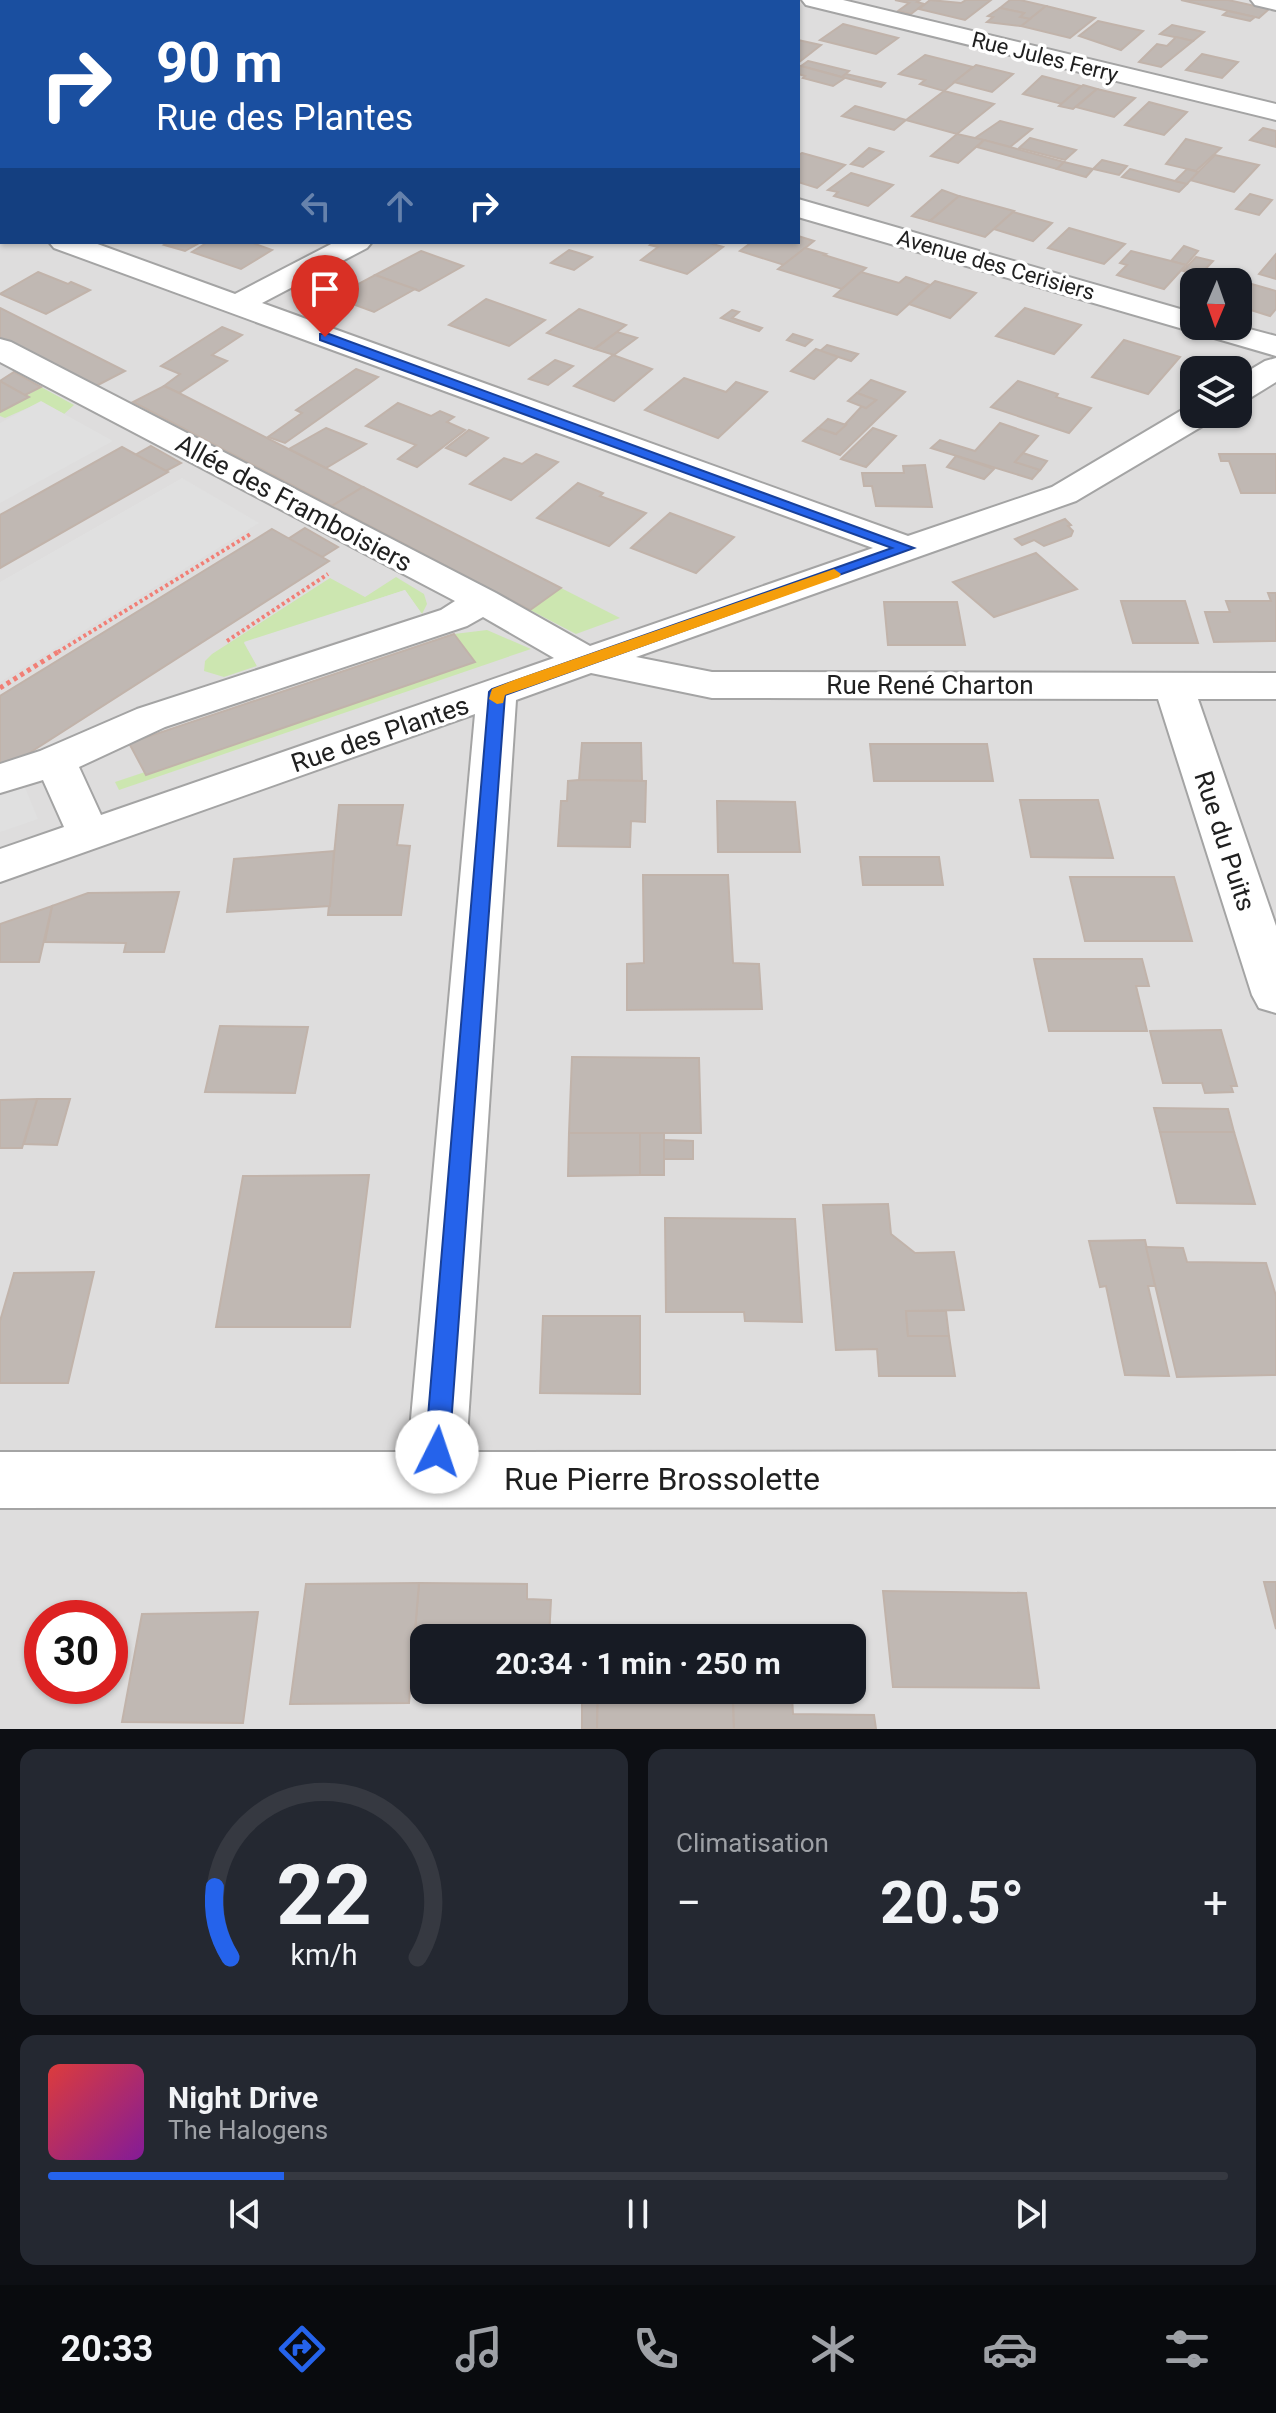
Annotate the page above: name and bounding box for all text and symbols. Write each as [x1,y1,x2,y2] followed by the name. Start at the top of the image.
[969,27,1121,87] street label: Rue Jules Ferry
[156,30,283,96] text: 90 m
[24,32,128,136] icon: right
[156,97,413,139] text: Rue des Plantes
[294,184,338,228] icon: left
[378,184,422,228] icon: ahead
[462,184,506,228] icon: right
[894,225,1098,305] street label: Avenue des Cerisiers
[291,255,359,337] pin
[303,267,347,311] icon: arrive
[1180,268,1252,340] north arrow
[1180,268,1252,428] map controls
[1180,356,1252,428] button: layers
[171,428,417,578] street label: Allée des Framboisiers
[826,670,1034,700] street label: Rue René Charton
[287,690,473,778] street label: Rue des Plantes
[1188,767,1262,915] street label: Rue du Puits
[395,1410,479,1494] position arrow
[504,1460,820,1498] street label: Rue Pierre Brossolette
[24,1600,128,1704] speed limit sign: 30
[495,1646,781,1681] text: 20:34 · 1 min · 250 m
[676,1828,829,1858] text: Climatisation
[276,1847,372,1944] text: 22
[880,1867,1024,1938] text: 20.5°
[676,1877,701,1929] text: −
[1203,1877,1228,1929] text: +
[290,1938,358,1972] text: km/h
[168,2080,318,2115] text: Night Drive
[168,2115,328,2145] text: The Halogens
[223,2192,267,2236] icon: previous
[616,2192,660,2236] icon: pause
[1009,2192,1053,2236] icon: next
[274,2321,330,2377] icon: directions
[451,2321,507,2377] icon: music
[628,2321,684,2377] icon: phone
[805,2321,861,2377] icon: climate
[982,2321,1038,2377] icon: car
[1159,2321,1215,2377] icon: filters
[61,2328,153,2370] text: 20:33

